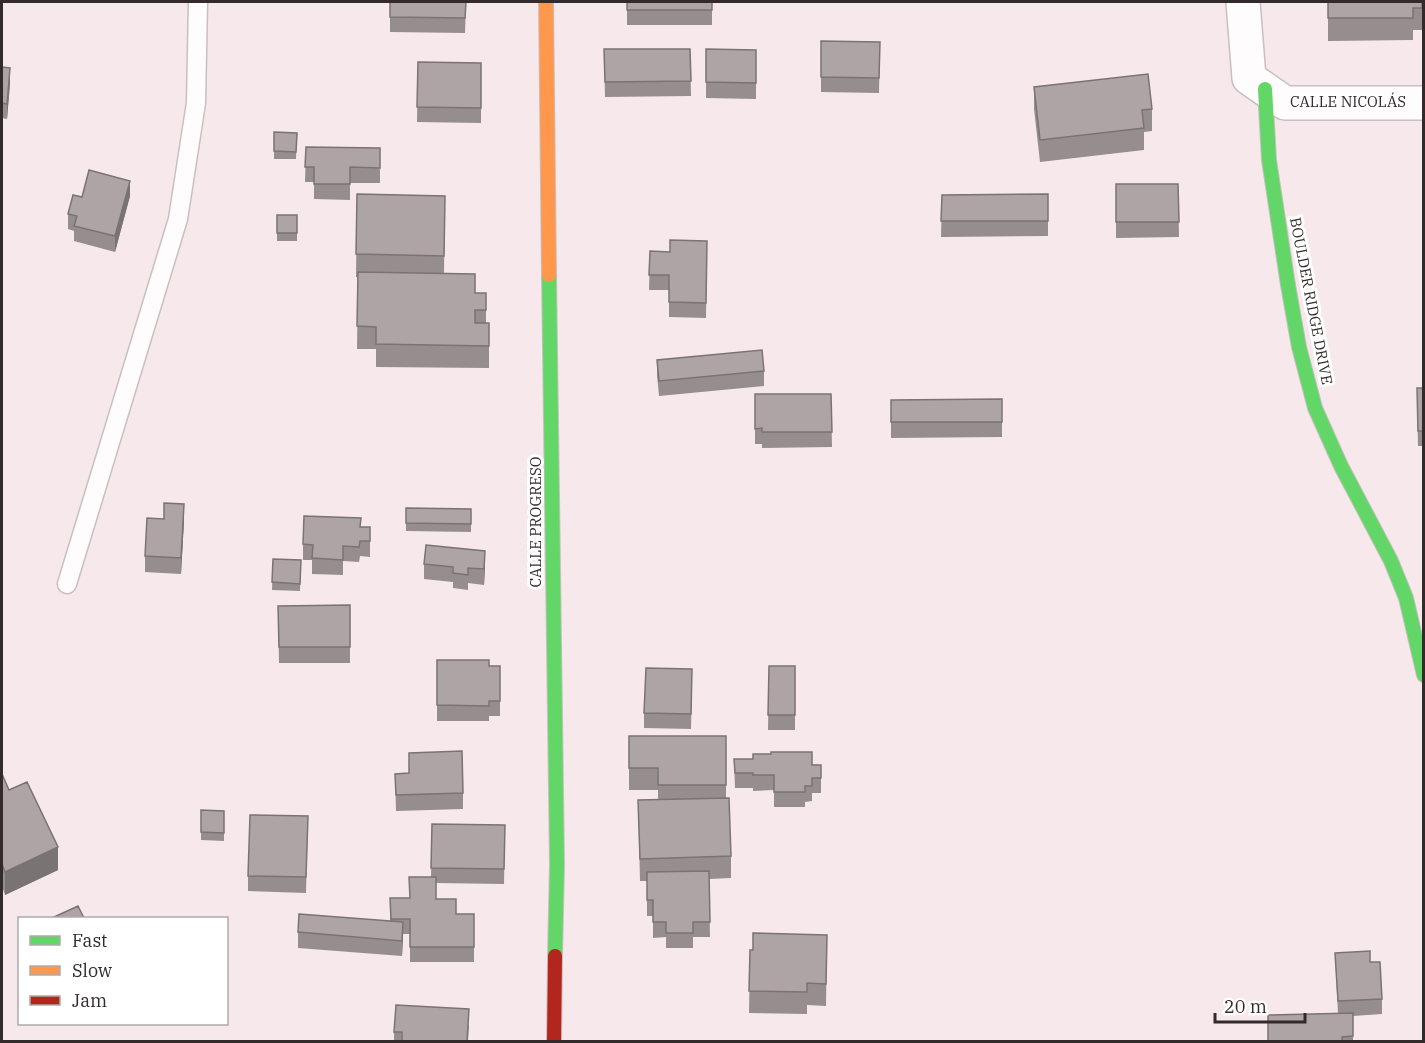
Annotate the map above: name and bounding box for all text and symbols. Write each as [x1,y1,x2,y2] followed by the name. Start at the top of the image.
[1290,92,1406,111] street label: CALLE NICOLÁS
[1286,216,1337,386] street label: BOULDER RIDGE DRIVE
[526,457,545,587] street label: CALLE PROGRESO
[18,917,228,1025] legend
[72,929,107,952] text: Fast
[72,959,112,982] text: Slow
[1215,986,1305,1024] scale bar
[72,989,107,1012] text: Jam
[1224,995,1267,1018] text: 20 m

